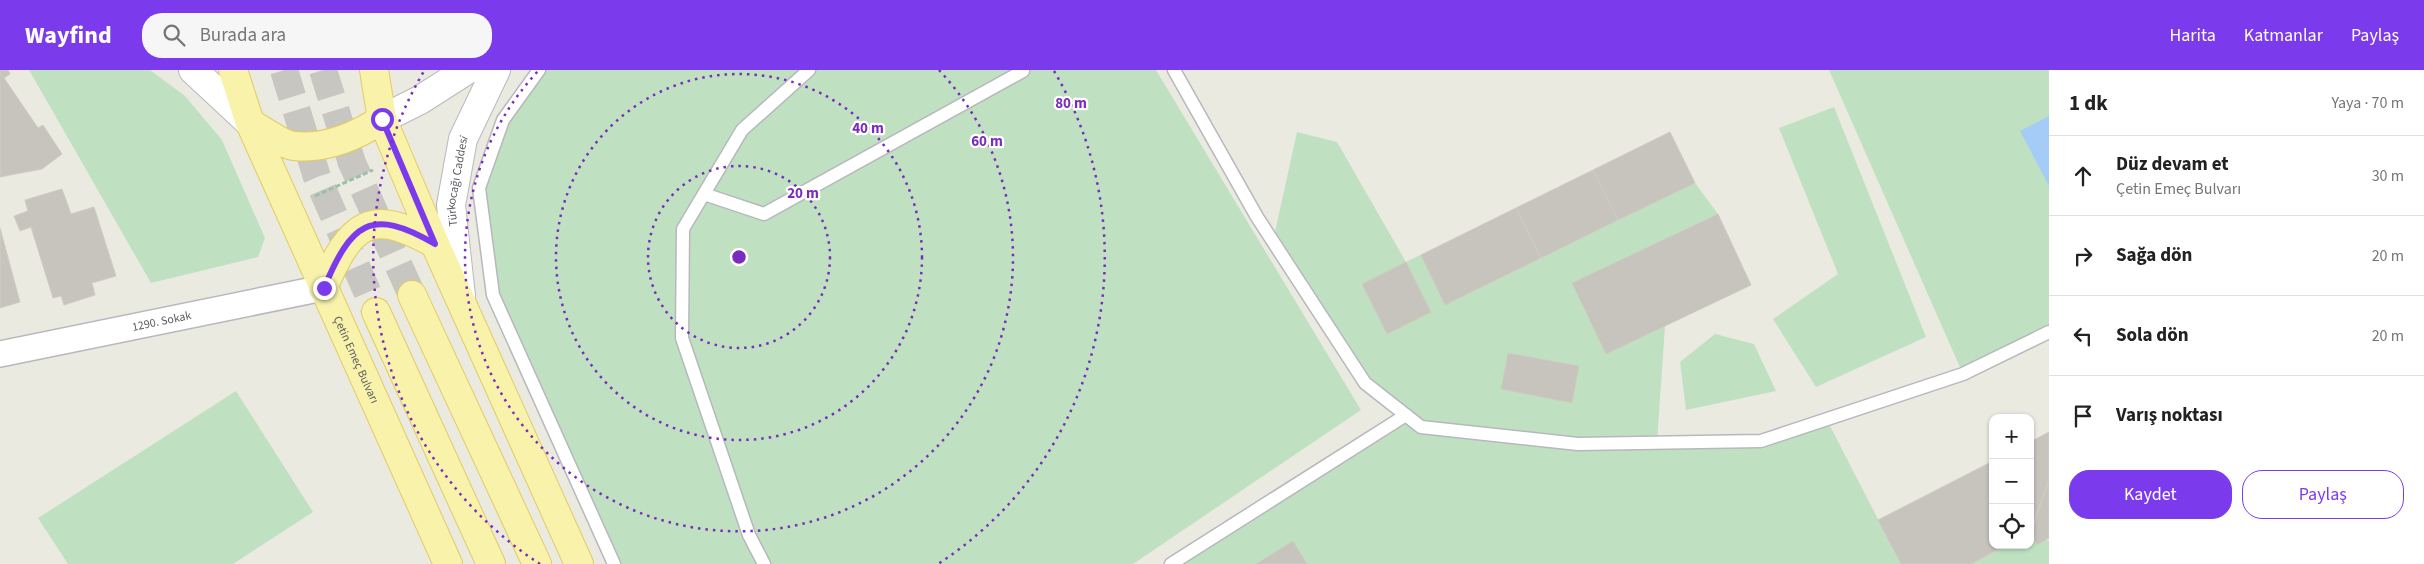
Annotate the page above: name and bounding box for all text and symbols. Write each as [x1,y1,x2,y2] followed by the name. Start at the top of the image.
[142,13,492,58] search box
[25,18,112,53] text: Wayfind
[160,21,188,49] icon: search
[200,22,286,49] text: Burada ara
[2170,23,2216,48] text: Harita
[2244,23,2323,48] text: Katmanlar
[2351,23,2399,48] text: Paylaş
[2069,88,2108,118] text: 1 dk
[2331,92,2404,114] text: Yaya · 70 m
[1055,93,1087,114] text: 80 m
[371,108,394,131] route start
[852,118,884,139] text: 40 m
[971,131,1003,152] text: 60 m
[443,133,473,227] street label: Türkocağı Caddesi
[2116,151,2229,178] text: Düz devam et
[2069,162,2097,190] icon: ahead
[2372,165,2404,187] text: 30 m
[2116,178,2241,200] text: Çetin Emeç Bulvarı
[787,183,819,204] text: 20 m
[2069,242,2097,270] icon: right
[2116,242,2192,269] text: Sağa dön
[2372,245,2404,267] text: 20 m
[730,248,748,266] centre of rings
[313,277,336,300] route end
[131,307,193,336] street label: 1290. Sokak
[329,313,383,406] street label: Çetin Emeç Bulvarı
[2069,322,2097,350] icon: left
[2116,322,2189,349] text: Sola dön
[2372,325,2404,347] text: 20 m
[2069,402,2097,430] icon: arrive
[2116,402,2223,429] text: Varış noktası
[1989,414,2034,549] map controls
[1989,414,2034,459] button: +
[1989,459,2034,504] button: −
[2069,470,2232,519] button: Kaydet
[2242,470,2404,519] button: Paylaş
[1989,504,2034,549] button: locate

